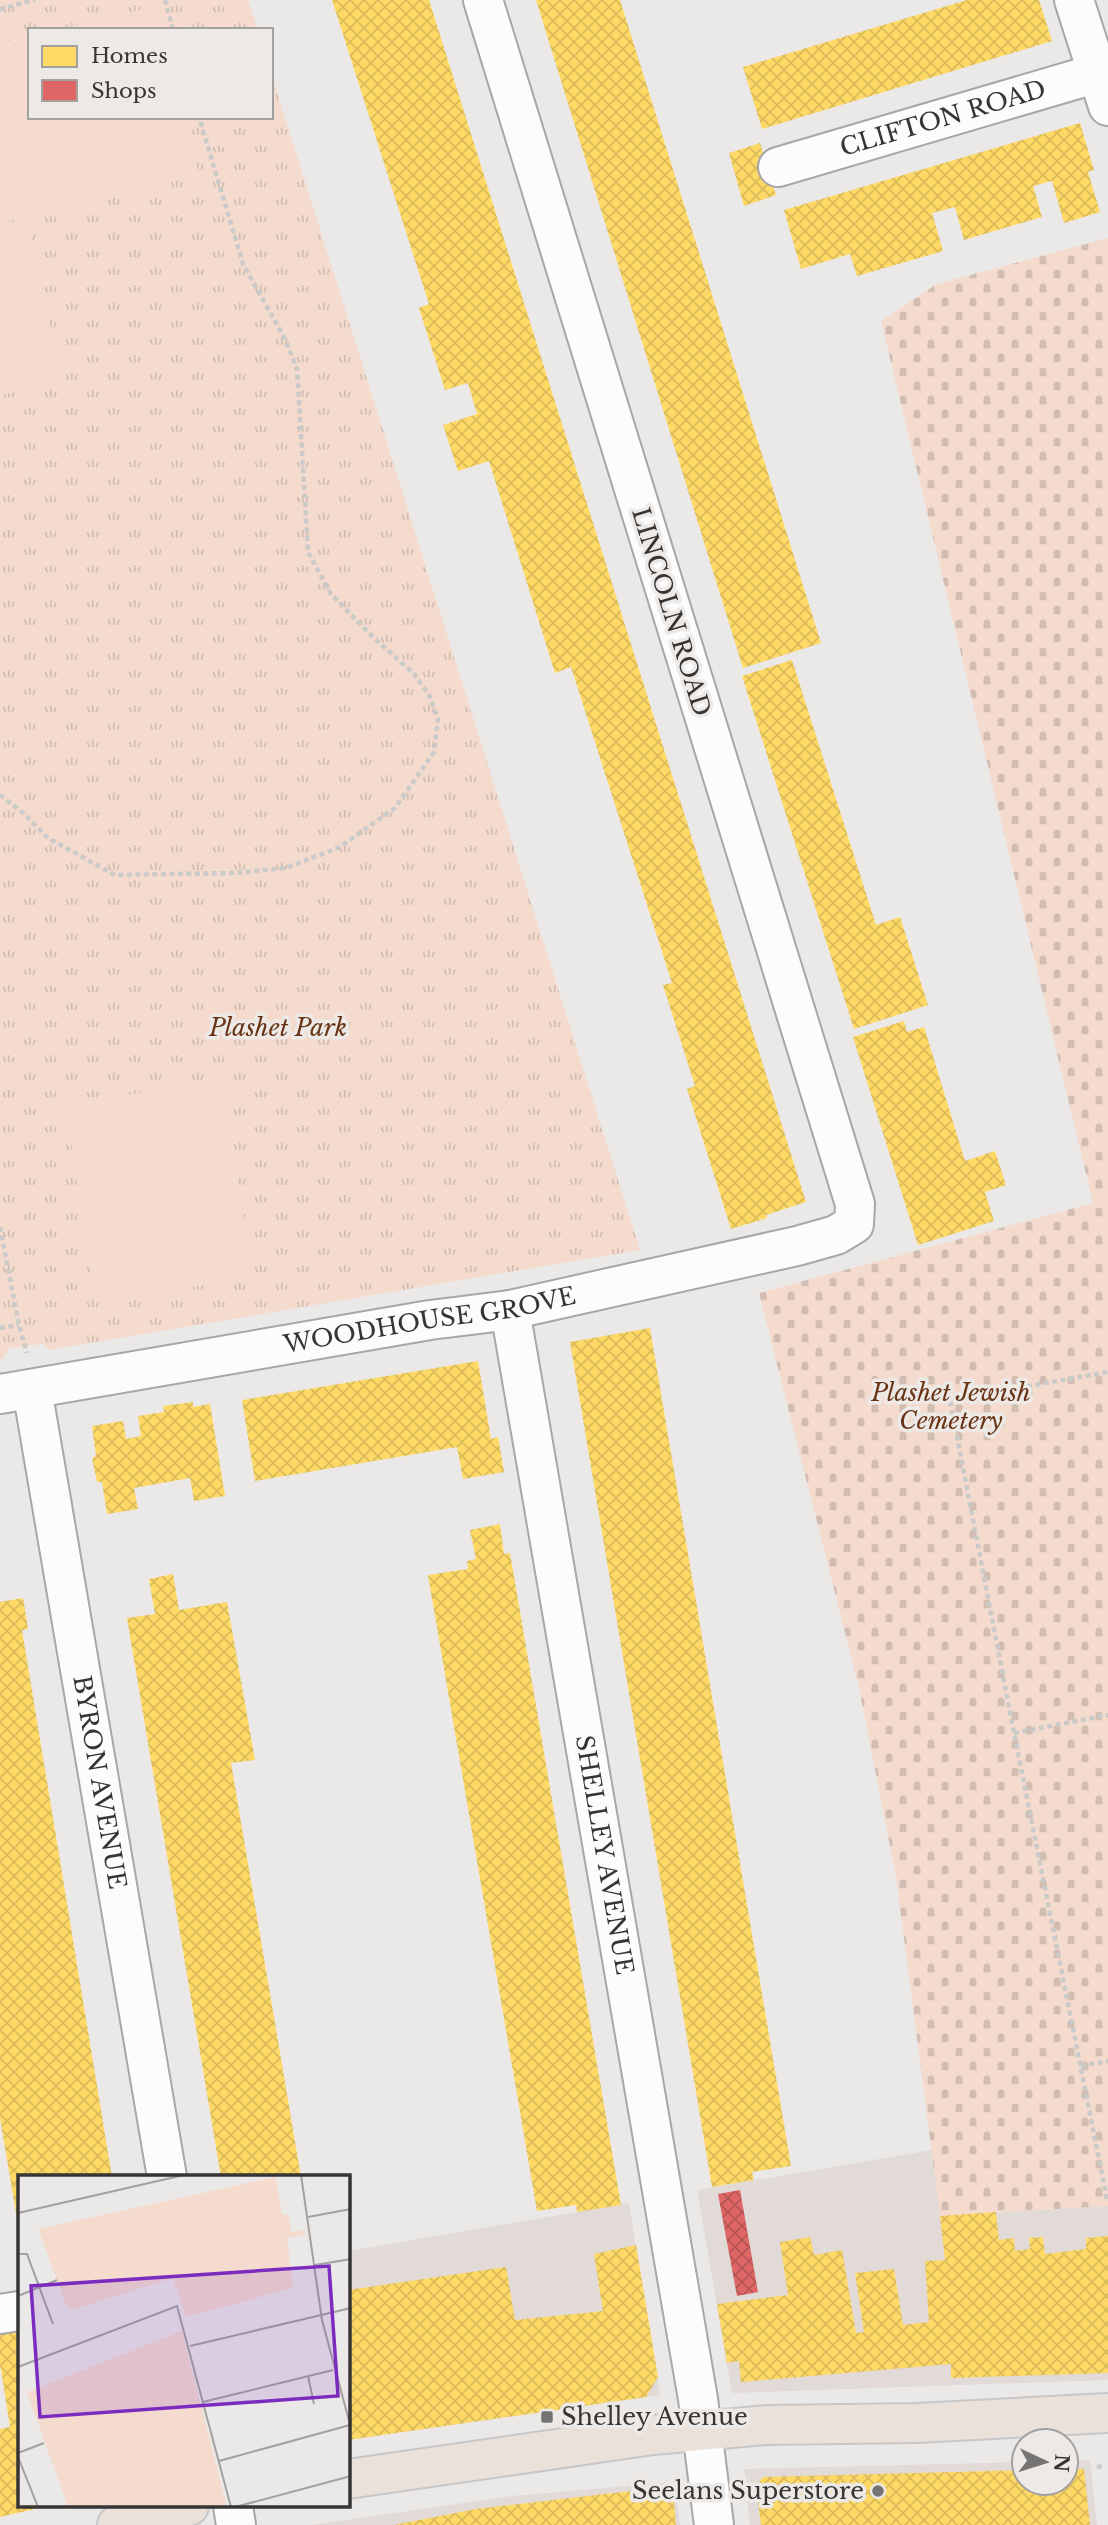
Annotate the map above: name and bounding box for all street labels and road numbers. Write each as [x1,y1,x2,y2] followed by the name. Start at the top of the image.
[837,74,1049,162] street label: CLIFTON ROAD
[626,504,717,720] street label: LINCOLN ROAD
[280,1281,578,1359] street label: WOODHOUSE GROVE
[67,1673,132,1891] street label: BYRON AVENUE
[570,1733,640,1977] street label: SHELLEY AVENUE

